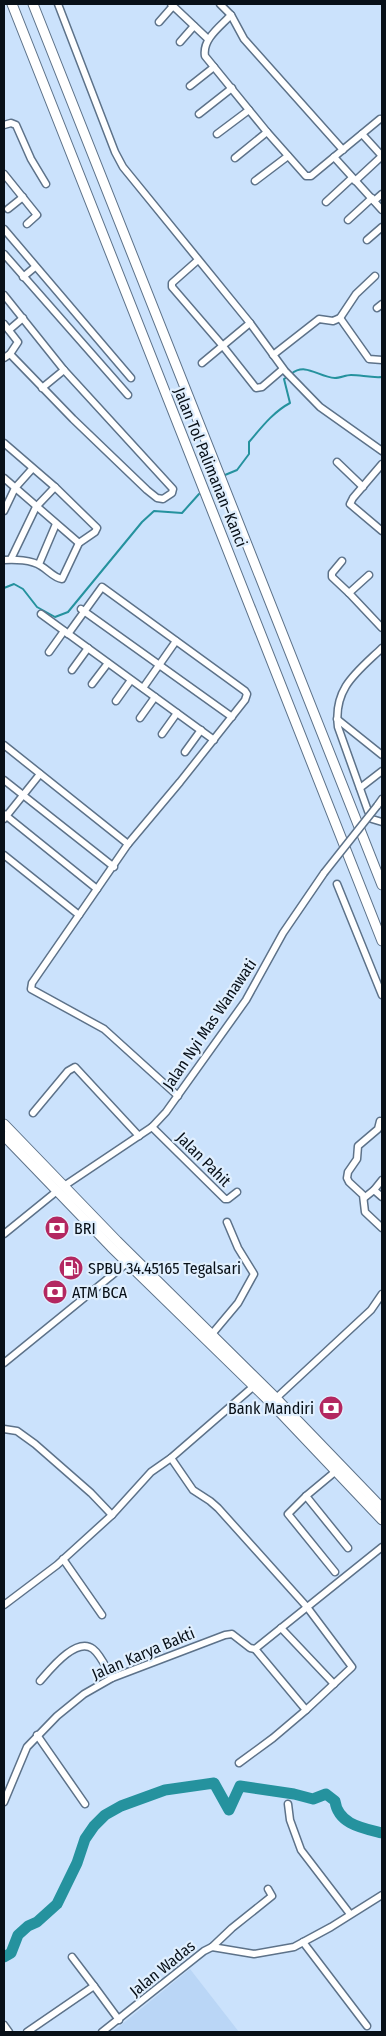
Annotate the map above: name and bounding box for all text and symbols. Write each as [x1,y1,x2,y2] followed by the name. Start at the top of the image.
[170,385,251,550] street label: Jalan Tol Palimanan–Kanci
[159,955,260,1093] street label: Jalan Nyi Mas Wanawati
[172,1128,235,1191] street label: Jalan Pahit
[44,1215,70,1241] bank icon: BRI
[74,1219,96,1238] place label: BRI
[58,1255,84,1281] fuel station icon: SPBU 34.45165 Tegalsari
[88,1259,241,1278] place label: SPBU 34.45165 Tegalsari
[42,1279,68,1305] bank icon: ATM BCA
[72,1283,128,1302] place label: ATM BCA
[318,1395,344,1421] bank icon: Bank Mandiri
[228,1399,314,1418] place label: Bank Mandiri
[89,1623,197,1684] street label: Jalan Karya Bakti
[126,1936,199,2001] street label: Jalan Wadas

